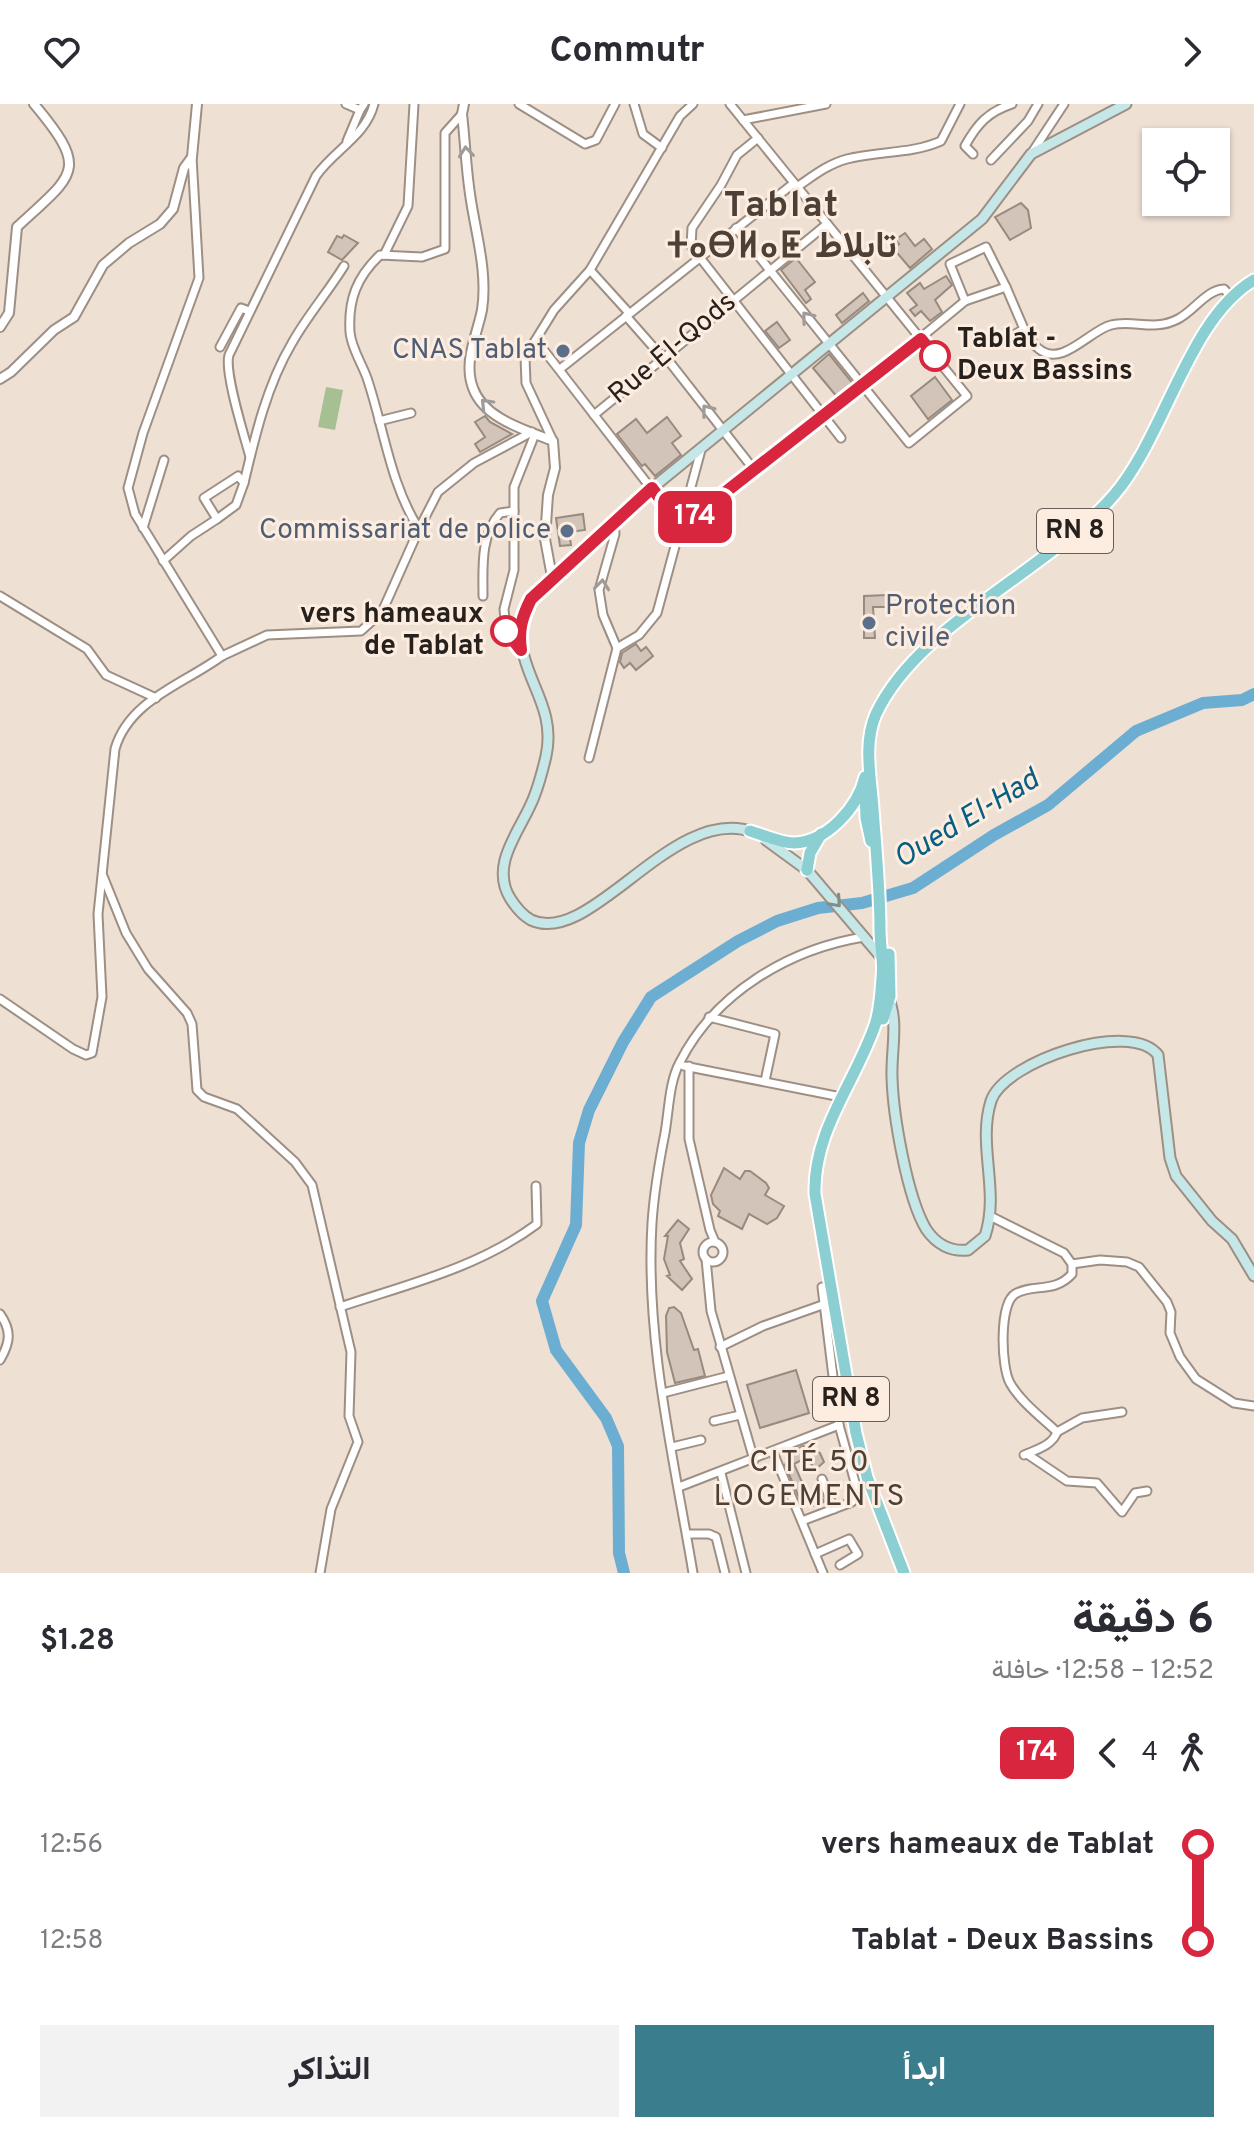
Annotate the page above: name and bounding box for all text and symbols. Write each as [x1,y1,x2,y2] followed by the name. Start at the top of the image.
[549,29,705,75] text: Commutr
[40,30,84,74] icon: heart
[1170,30,1214,74] icon: forward
[1142,128,1230,216] map controls
[1142,128,1230,216] button: locate
[458,145,475,158] one-way arrow
[667,184,897,271] district label: Tablat ⵜⴰⴱⵍⴰⵟ تابلاط
[602,285,744,413] street label: Rue El-Qods
[803,311,817,326] one-way arrow
[957,322,1133,390] place label: Tablat - Deux Bassins
[392,333,547,369] place label: CNAS Tablat
[920,341,950,371] marker: Tablat - Deux Bassins
[554,342,572,360] marker: CNAS Tablat
[480,399,495,413] one-way arrow
[702,404,716,419] one-way arrow
[649,491,741,543] line badge: 174
[674,499,716,535] text: 174
[1037,509,1113,553] road number: RN 8
[259,513,551,549] place label: Commissariat de police
[558,522,576,540] marker: Commissariat de police
[594,578,611,591] one-way arrow
[885,589,1016,657] place label: Protection civile
[300,597,484,665] place label: vers hameaux de Tablat
[860,614,878,632] marker: Protection civile
[491,616,521,646] marker: vers hameaux de Tablat
[888,761,1048,878] water label: Oued El-Had
[827,893,842,907] one-way arrow
[813,1377,889,1421] road number: RN 8
[713,1443,907,1516] district label: CITÉ 50 LOGEMENTS
[1072,1593,1214,1649] text: 6 دقيقة
[40,1623,115,1660] text: $1.28
[992,1655,1214,1688] text: 12:52 – 12:58 · حافلة
[1086,1731,1130,1775] icon: back
[1170,1731,1214,1775] icon: walk
[1016,1735,1058,1771] text: 174
[1142,1737,1158,1770] text: 4
[821,1827,1154,1864] text: vers hameaux de Tablat
[40,1829,103,1862] text: 12:56
[851,1923,1154,1960] text: Tablat - Deux Bassins
[40,1925,104,1958] text: 12:58
[40,2025,619,2117] button: التذاكر
[635,2025,1214,2117] button: ابدأ

